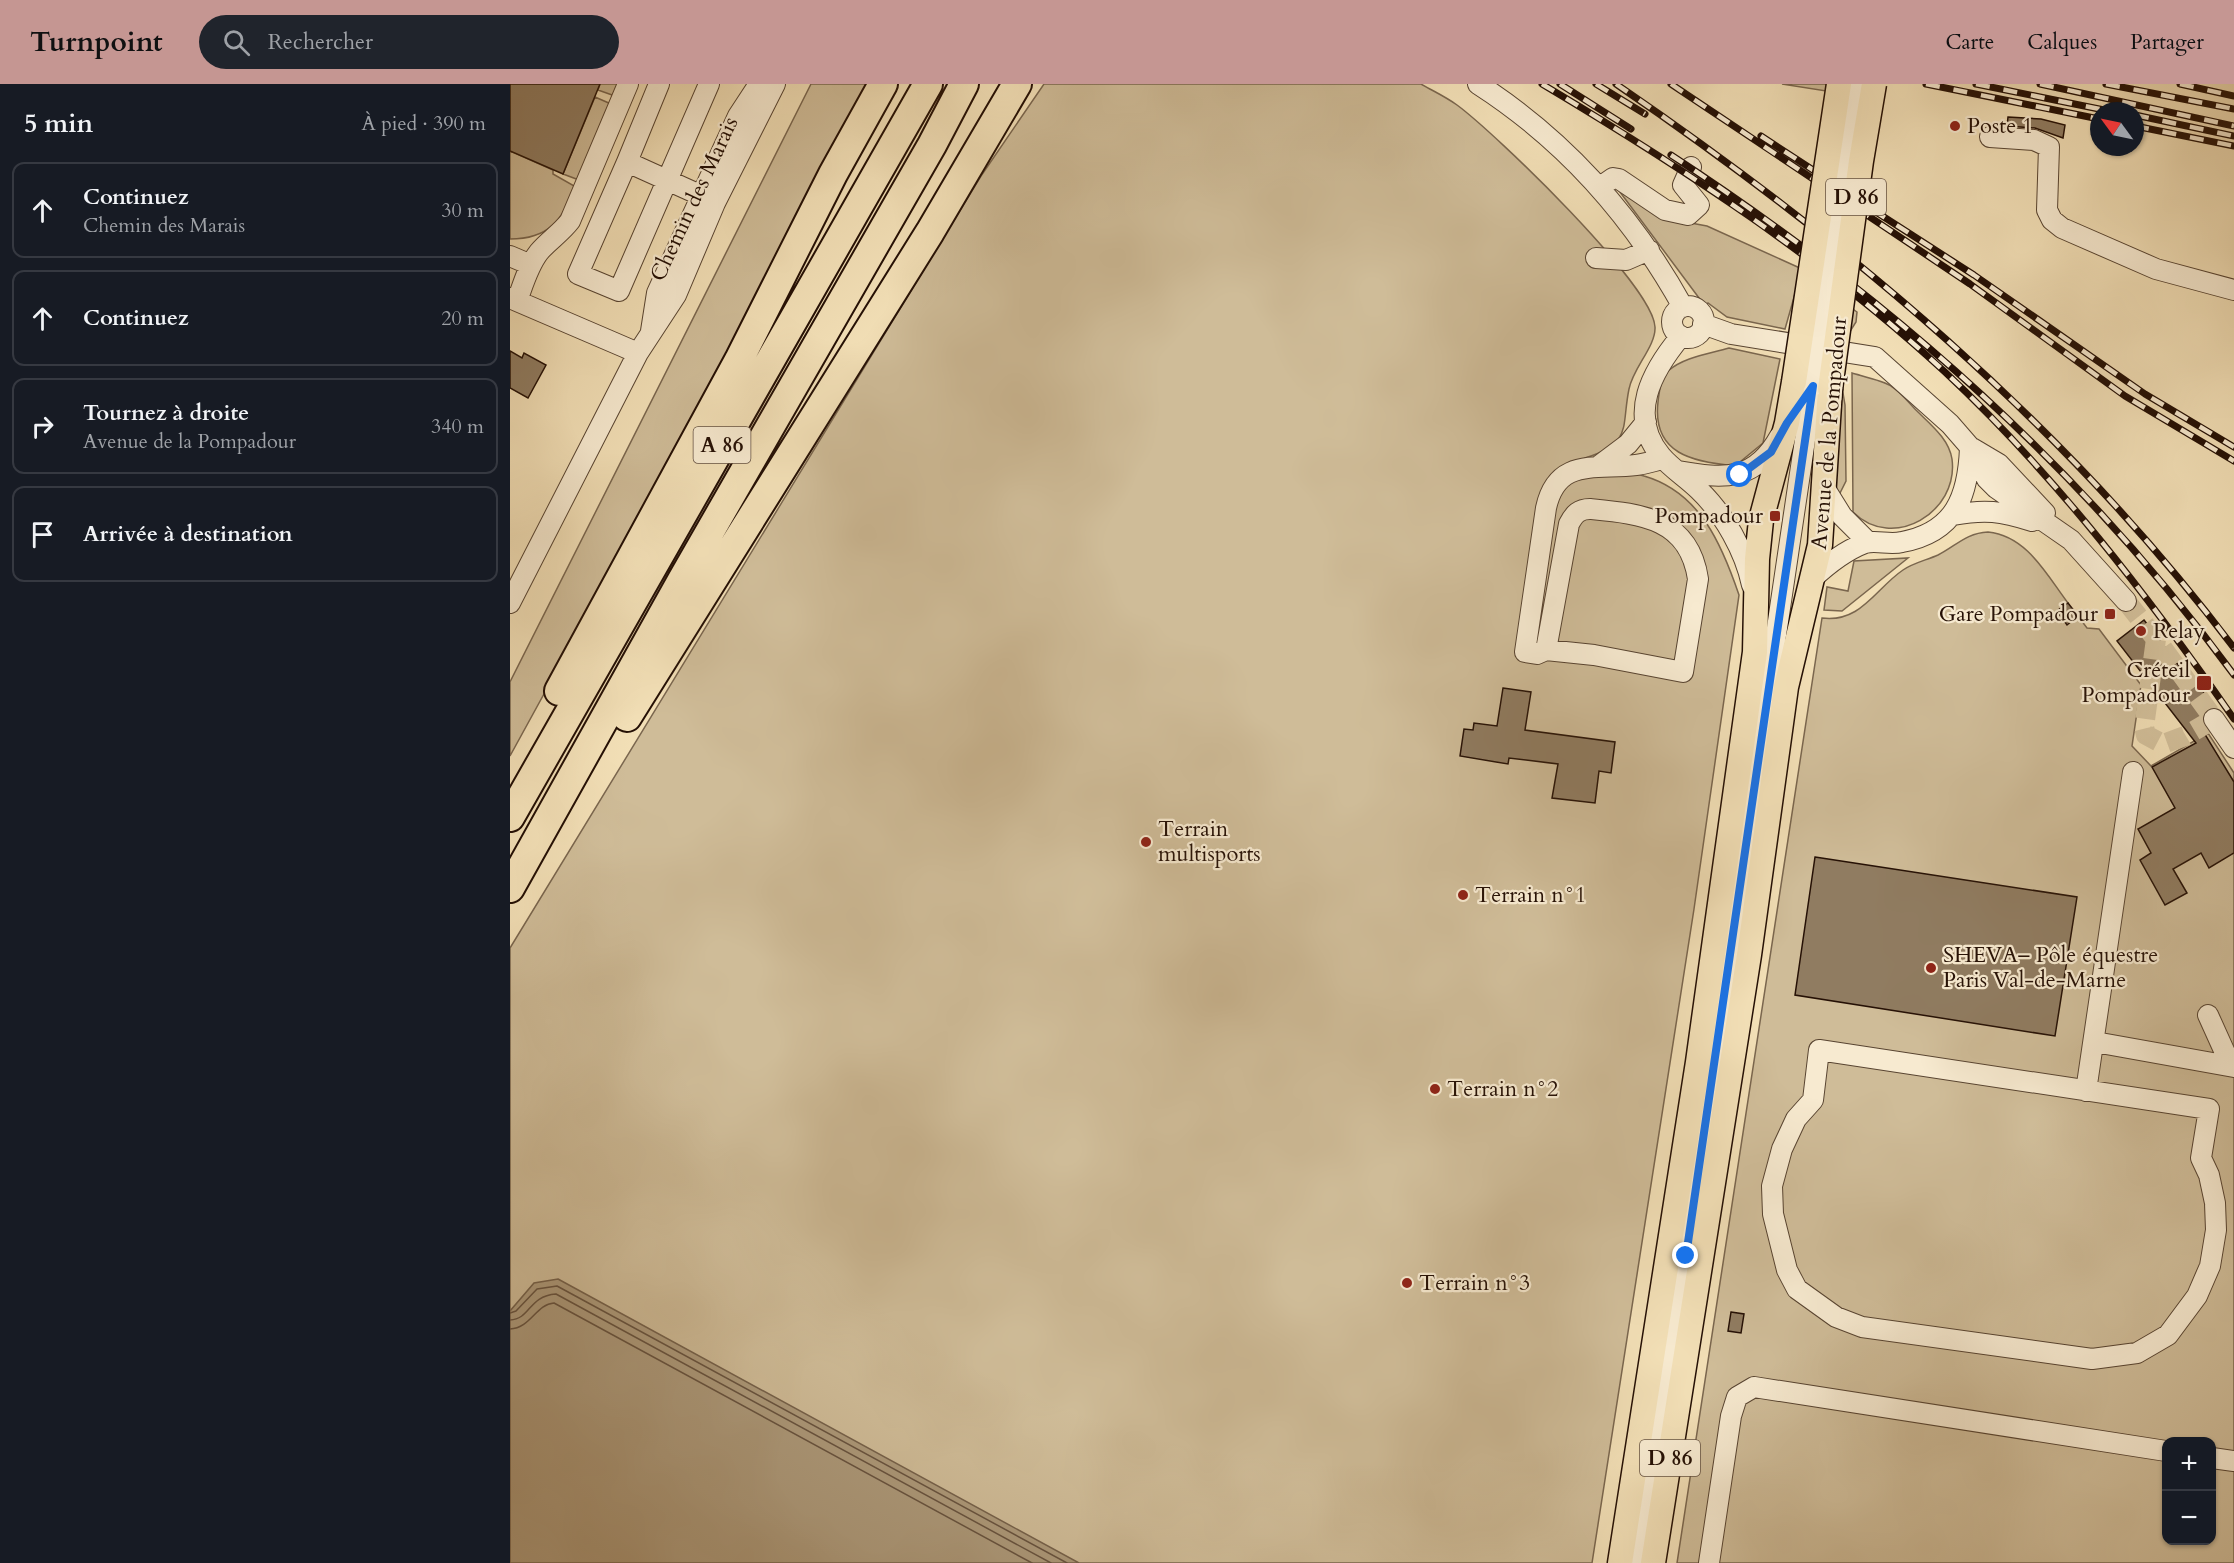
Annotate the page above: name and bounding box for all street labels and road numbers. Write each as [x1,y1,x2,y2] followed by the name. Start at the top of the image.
[643,112,745,286] street label: Chemin des Marais
[1826,179,1886,215] road number: D 86
[1804,314,1854,551] street label: Avenue de la Pompadour
[694,427,750,463] road number: A 86
[1640,1440,1700,1476] road number: D 86

